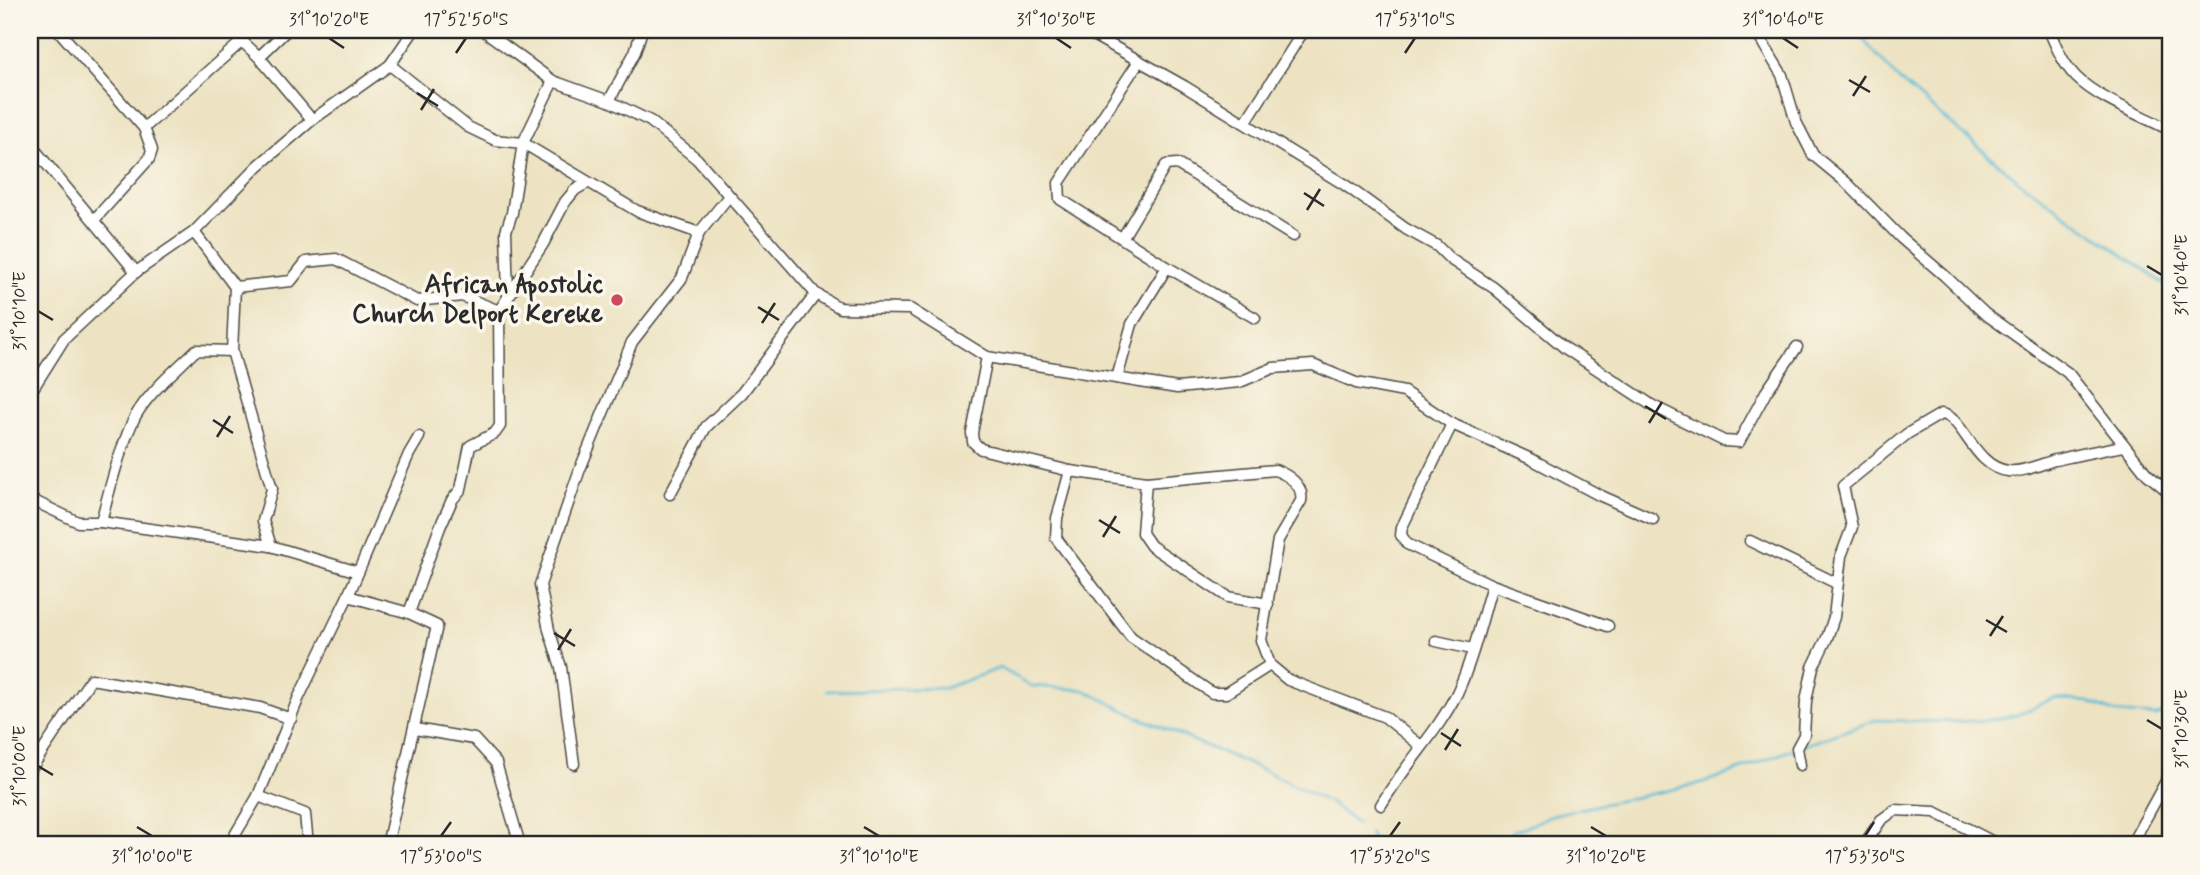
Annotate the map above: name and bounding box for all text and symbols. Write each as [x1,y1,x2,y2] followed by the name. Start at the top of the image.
[289,8,369,32] text: 31°10'20"E
[424,8,508,32] text: 17°52'50"S
[1016,8,1096,32] text: 31°10'30"E
[1375,8,1455,32] text: 17°53'10"S
[1742,8,1824,32] text: 31°10'40"E
[2170,234,2194,316] text: 31°10'40"E
[352,268,603,332] place label: African Apostolic Church Delport Kereke
[8,271,32,351] text: 31°10'10"E
[609,292,625,308] marker: African Apostolic Church Delport Kereke
[2170,689,2194,769] text: 31°10'30"E
[8,725,32,807] text: 31°10'00"E
[111,845,193,869] text: 31°10'00"E
[400,845,482,869] text: 17°53'00"S
[839,845,919,869] text: 31°10'10"E
[1349,845,1431,869] text: 17°53'20"S
[1566,845,1646,869] text: 31°10'20"E
[1825,845,1905,869] text: 17°53'30"S

